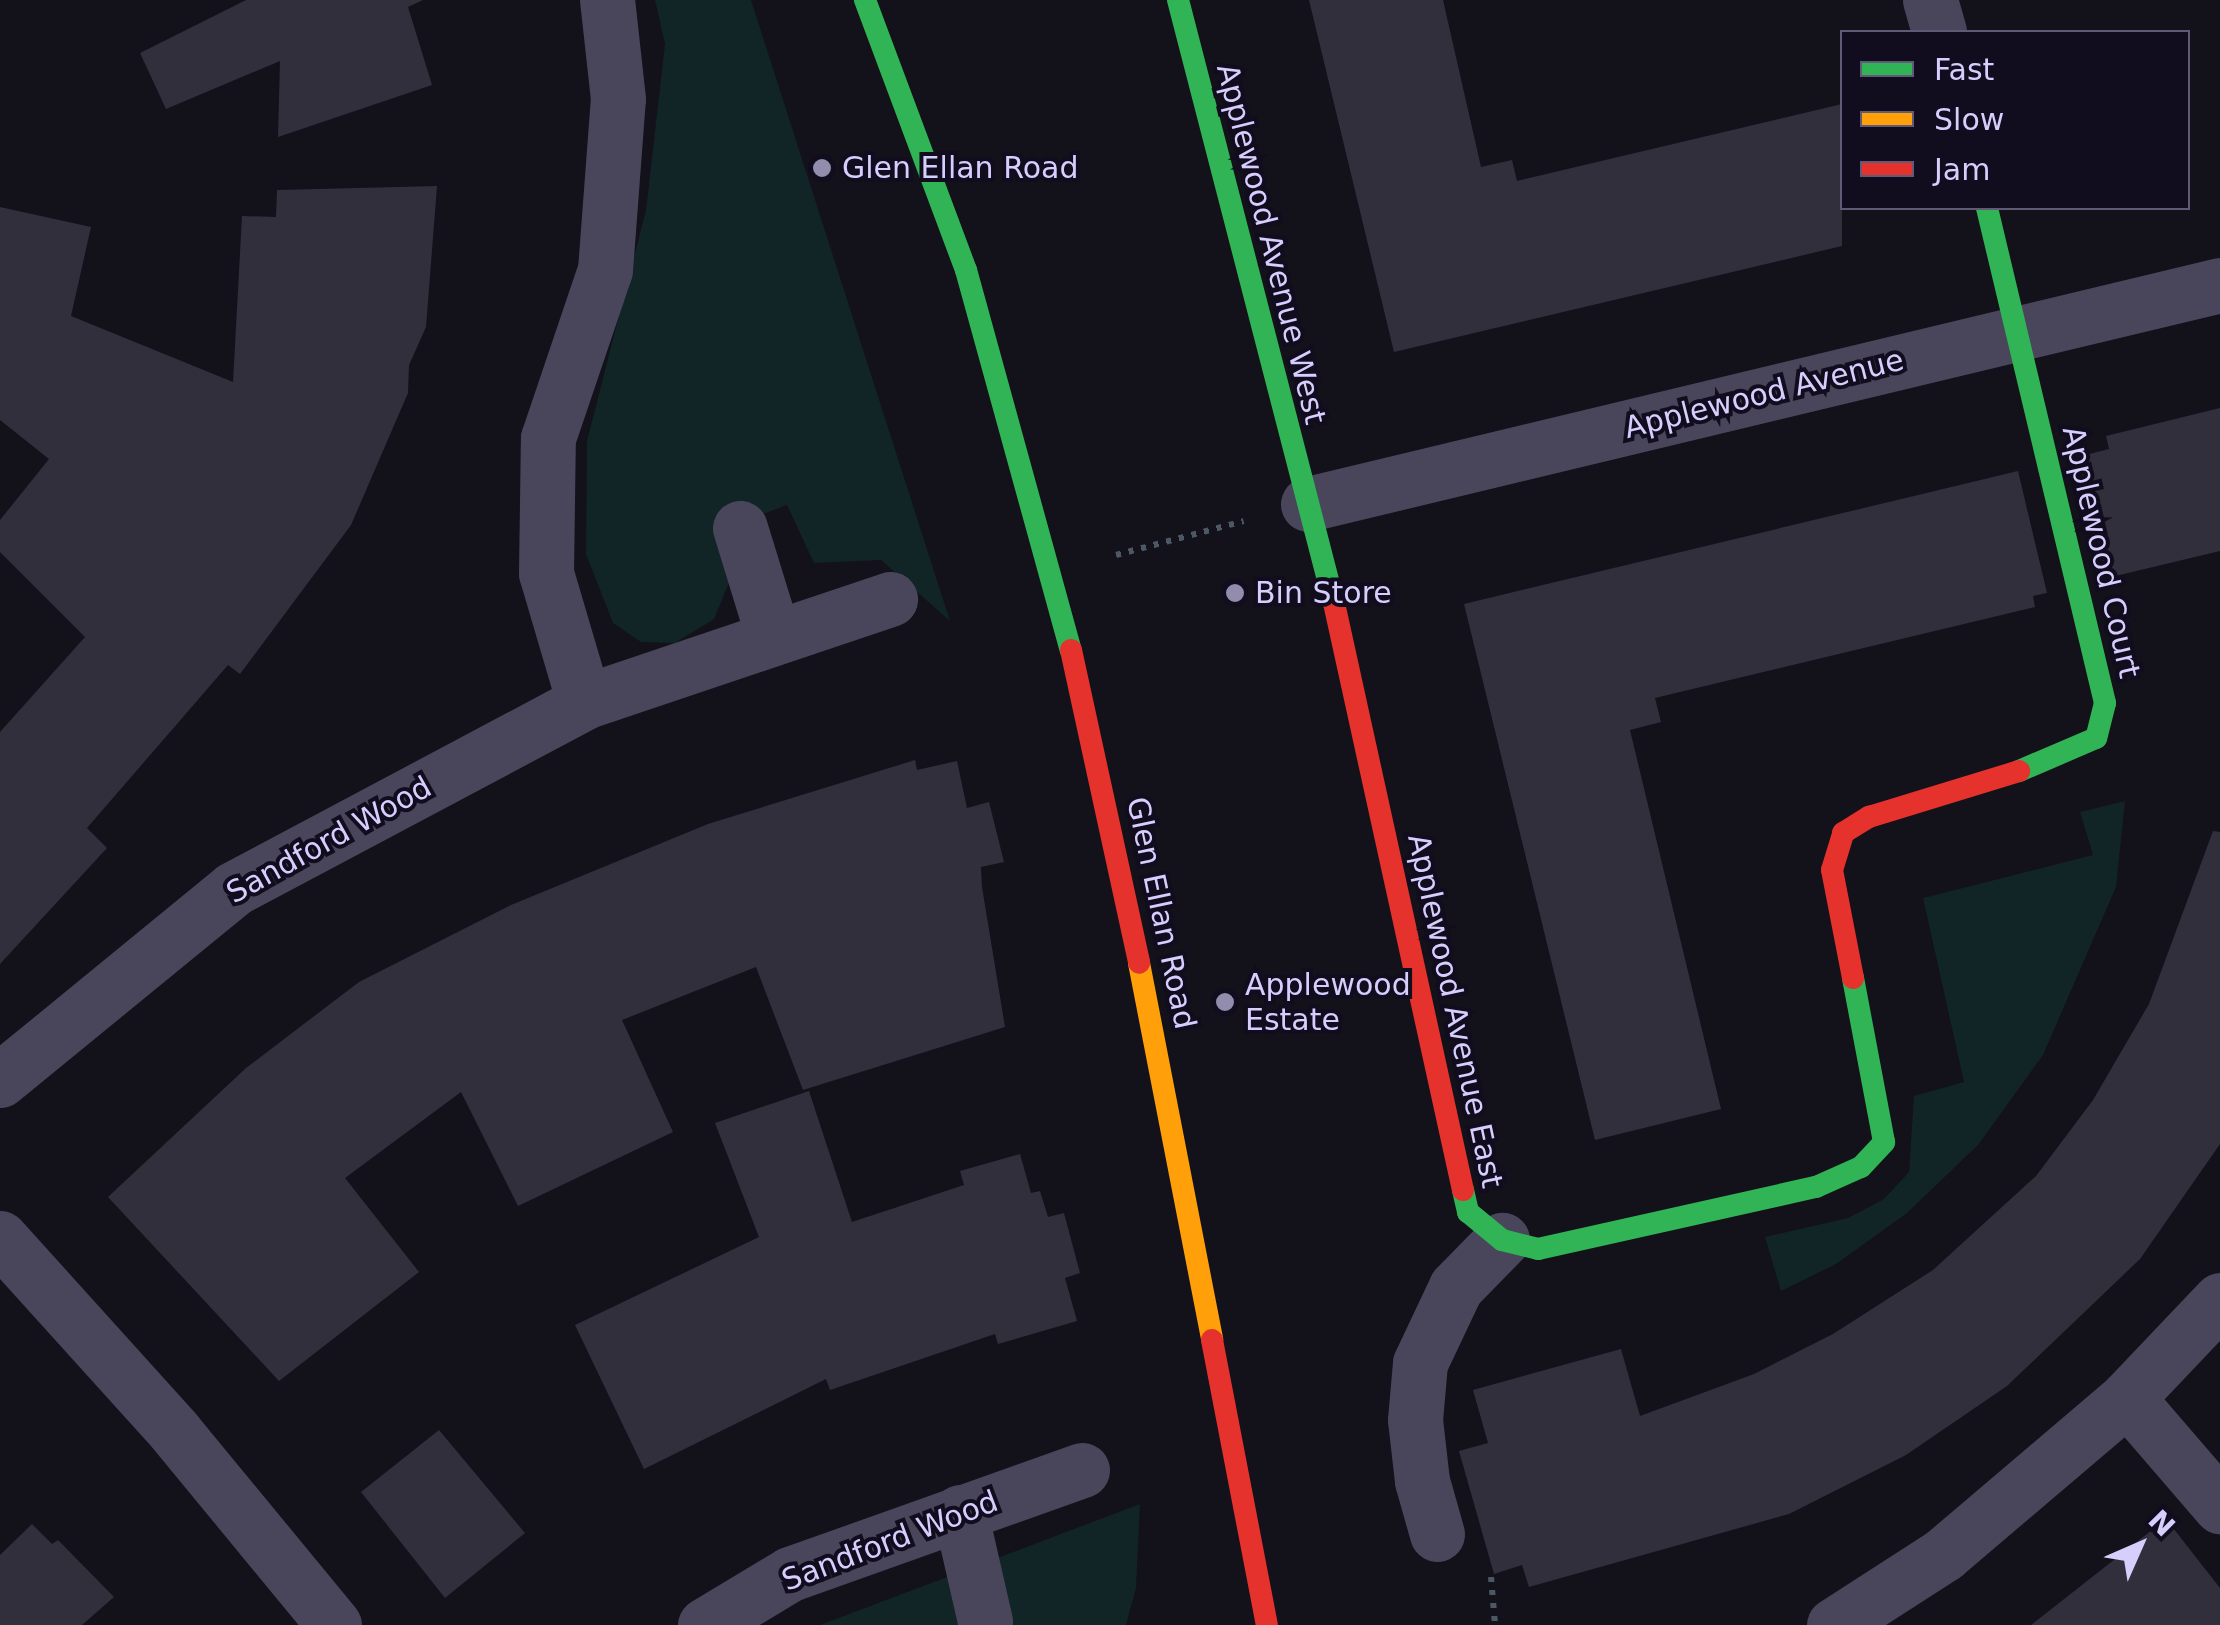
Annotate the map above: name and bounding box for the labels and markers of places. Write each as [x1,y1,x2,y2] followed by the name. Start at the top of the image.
[842,150,1078,186] place label: Glen Ellan Road
[811,157,833,179] marker: Glen Ellan Road
[1255,575,1392,611] place label: Bin Store
[1224,582,1246,604] marker: Bin Store
[1245,967,1411,1038] place label: Applewood Estate
[1214,991,1236,1013] marker: Applewood Estate

